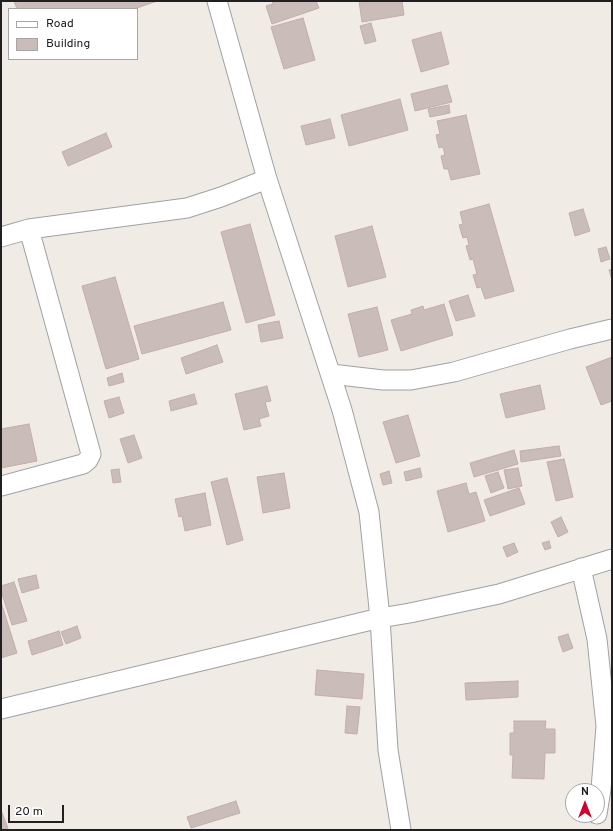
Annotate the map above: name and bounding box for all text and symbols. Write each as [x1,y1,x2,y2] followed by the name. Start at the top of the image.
[8,8,138,60] legend
[46,16,74,32] text: Road
[46,36,90,52] text: Building
[565,783,605,823] north arrow
[581,785,589,799] text: N
[10,797,66,823] scale bar
[15,804,43,820] text: 20 m

